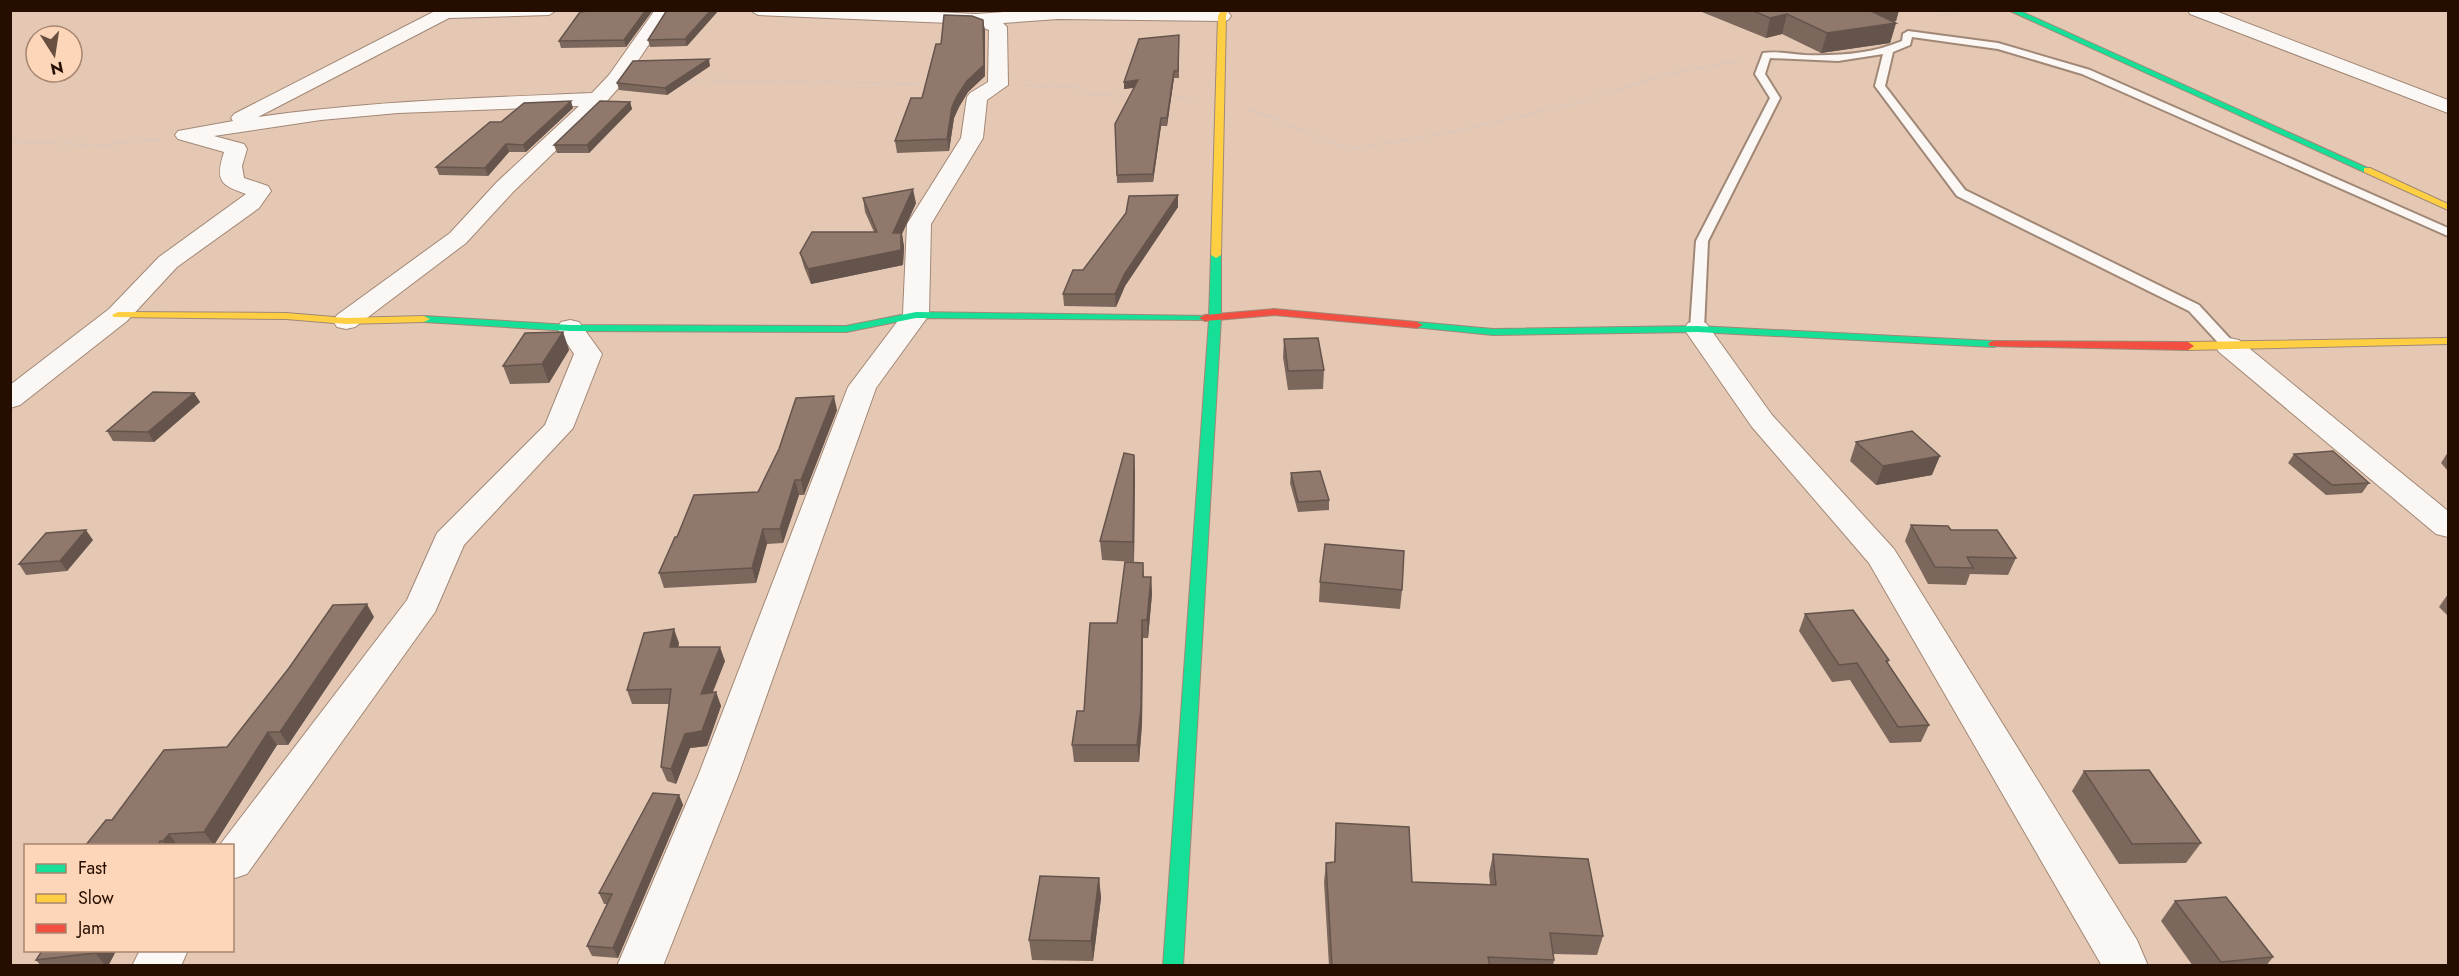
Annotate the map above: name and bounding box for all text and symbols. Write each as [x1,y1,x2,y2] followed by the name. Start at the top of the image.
[24,24,84,84] north arrow
[48,56,66,81] text: N
[24,844,234,952] legend
[78,855,107,881] text: Fast
[78,885,115,911] text: Slow
[76,915,105,941] text: Jam

